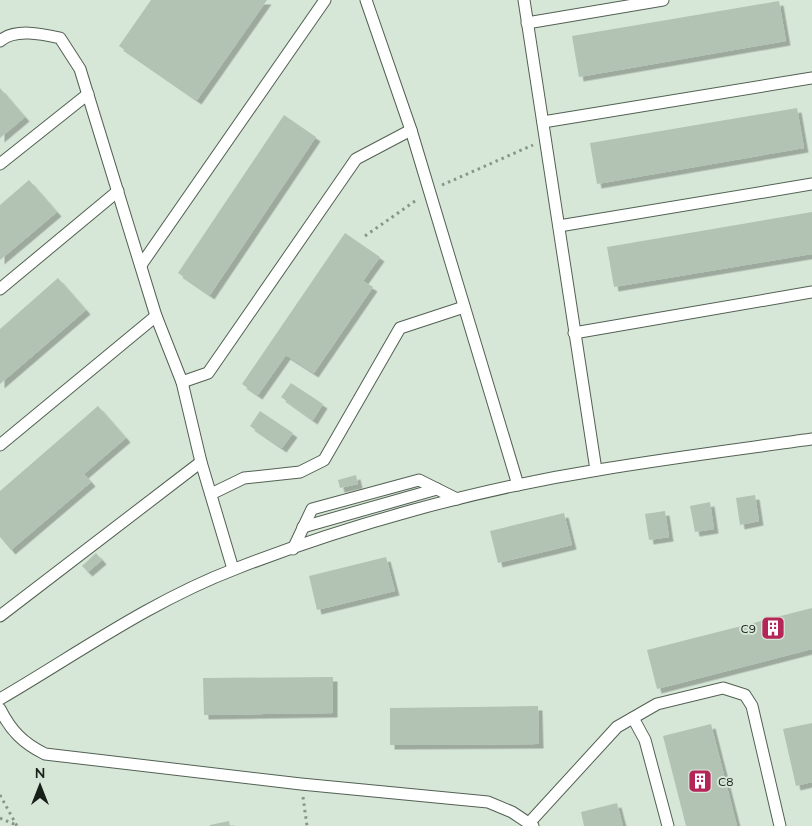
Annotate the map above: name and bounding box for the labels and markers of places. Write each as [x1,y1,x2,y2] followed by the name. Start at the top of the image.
[760,615,786,641] building icon: C9
[741,621,756,636] place label: C9
[687,768,713,794] building icon: C8
[718,774,733,789] place label: C8

